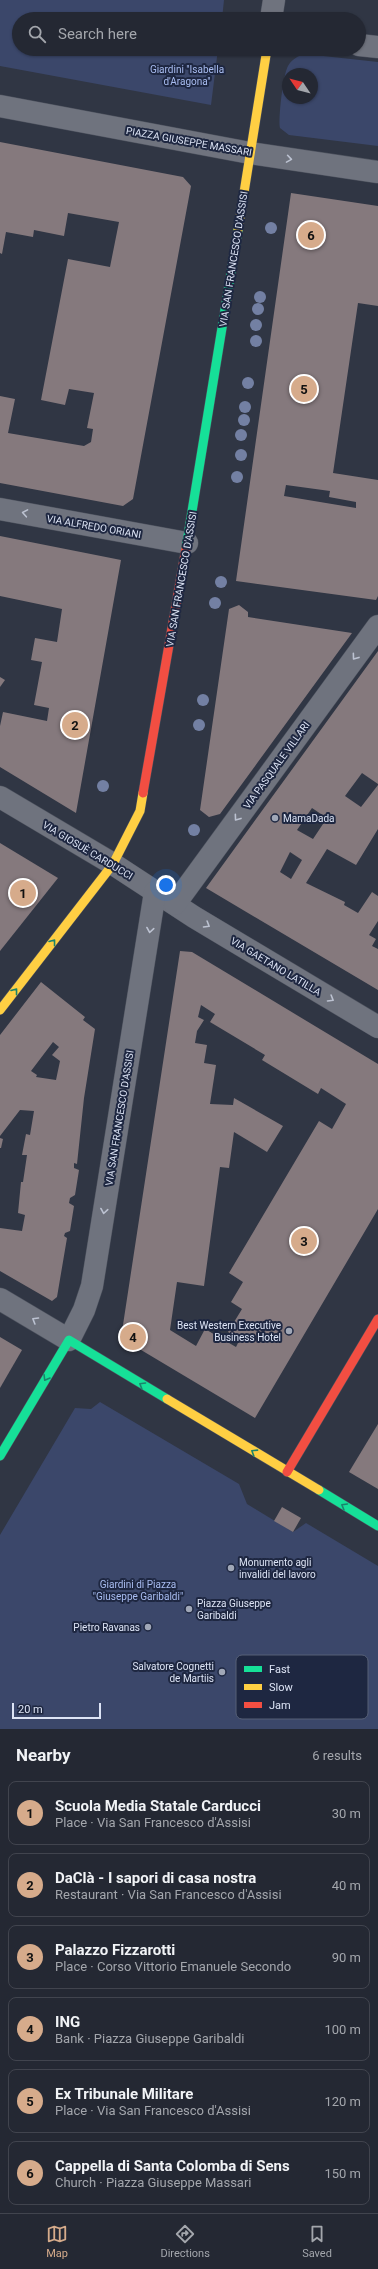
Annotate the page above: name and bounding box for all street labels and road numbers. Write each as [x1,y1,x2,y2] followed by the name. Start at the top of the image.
[125,125,253,158] street label: PIAZZA GIUSEPPE MASSARI
[217,191,250,328] street label: VIA SAN FRANCESCO D'ASSISI
[164,511,199,648] street label: VIA SAN FRANCESCO D'ASSISI
[46,513,142,540] street label: VIA ALFREDO ORIANI
[241,720,312,811] street label: VIA PASQUALE VILLARI
[41,818,135,882] street label: VIA GIOSUÈ CARDUCCI
[229,935,323,998] street label: VIA GAETANO LATILLA
[103,1050,136,1187] street label: VIA SAN FRANCESCO D'ASSISI

